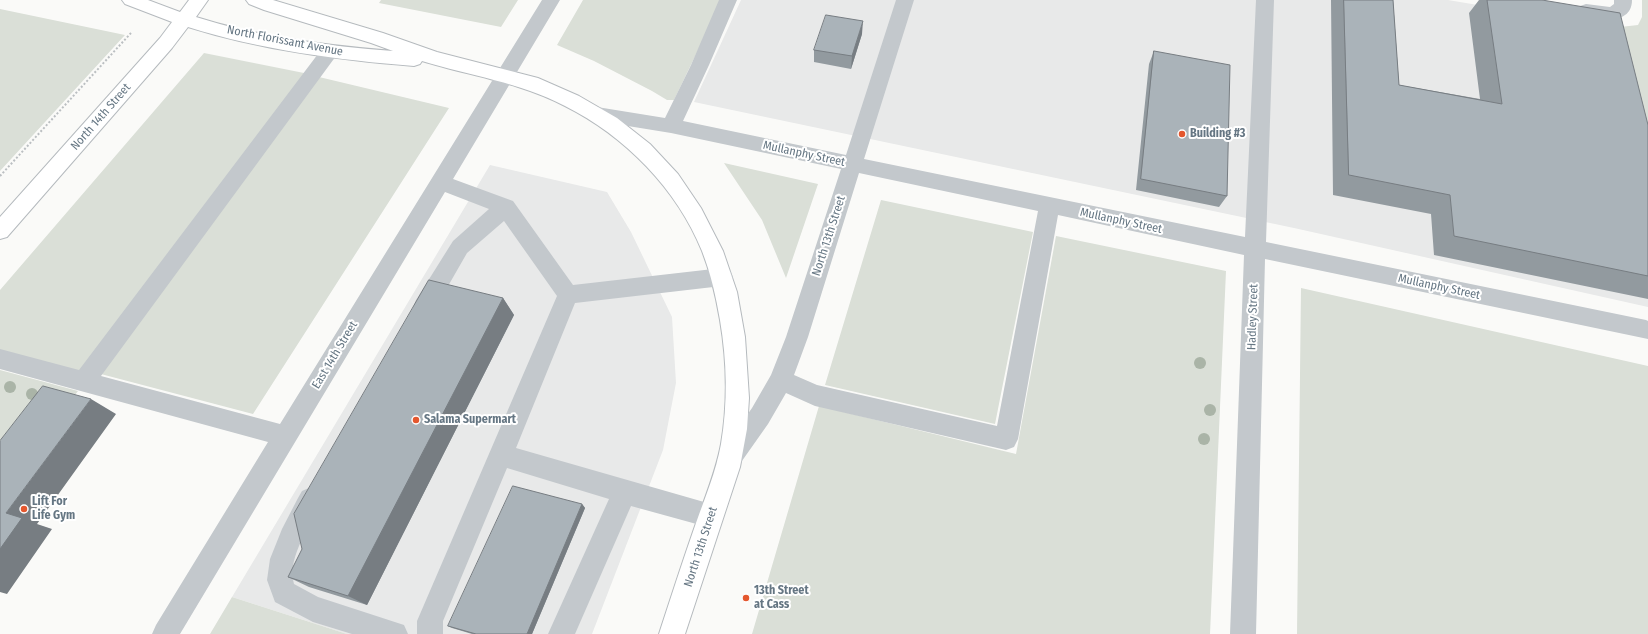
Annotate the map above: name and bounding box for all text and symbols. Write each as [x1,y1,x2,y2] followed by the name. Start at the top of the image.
[226,23,344,59] street label: North Florissant Avenue
[68,81,134,153] street label: North 14th Street
[1190,127,1245,141] place label: Building #3
[1177,129,1187,139] marker: Building #3
[762,138,846,170] street label: Mullanphy Street
[809,194,849,278] street label: North 13th Street
[1079,205,1163,237] street label: Mullanphy Street
[1397,271,1481,303] street label: Mullanphy Street
[1245,284,1261,350] street label: Hadley Street
[309,319,361,391] street label: East 14th Street
[424,413,516,427] place label: Salama Supermart
[411,415,421,425] marker: Salama Supermart
[32,495,75,523] place label: Lift For Life Gym
[19,504,29,514] marker: Lift For Life Gym
[681,505,721,589] street label: North 13th Street
[754,584,809,612] place label: 13th Street at Cass
[741,593,751,603] marker: 13th Street at Cass

